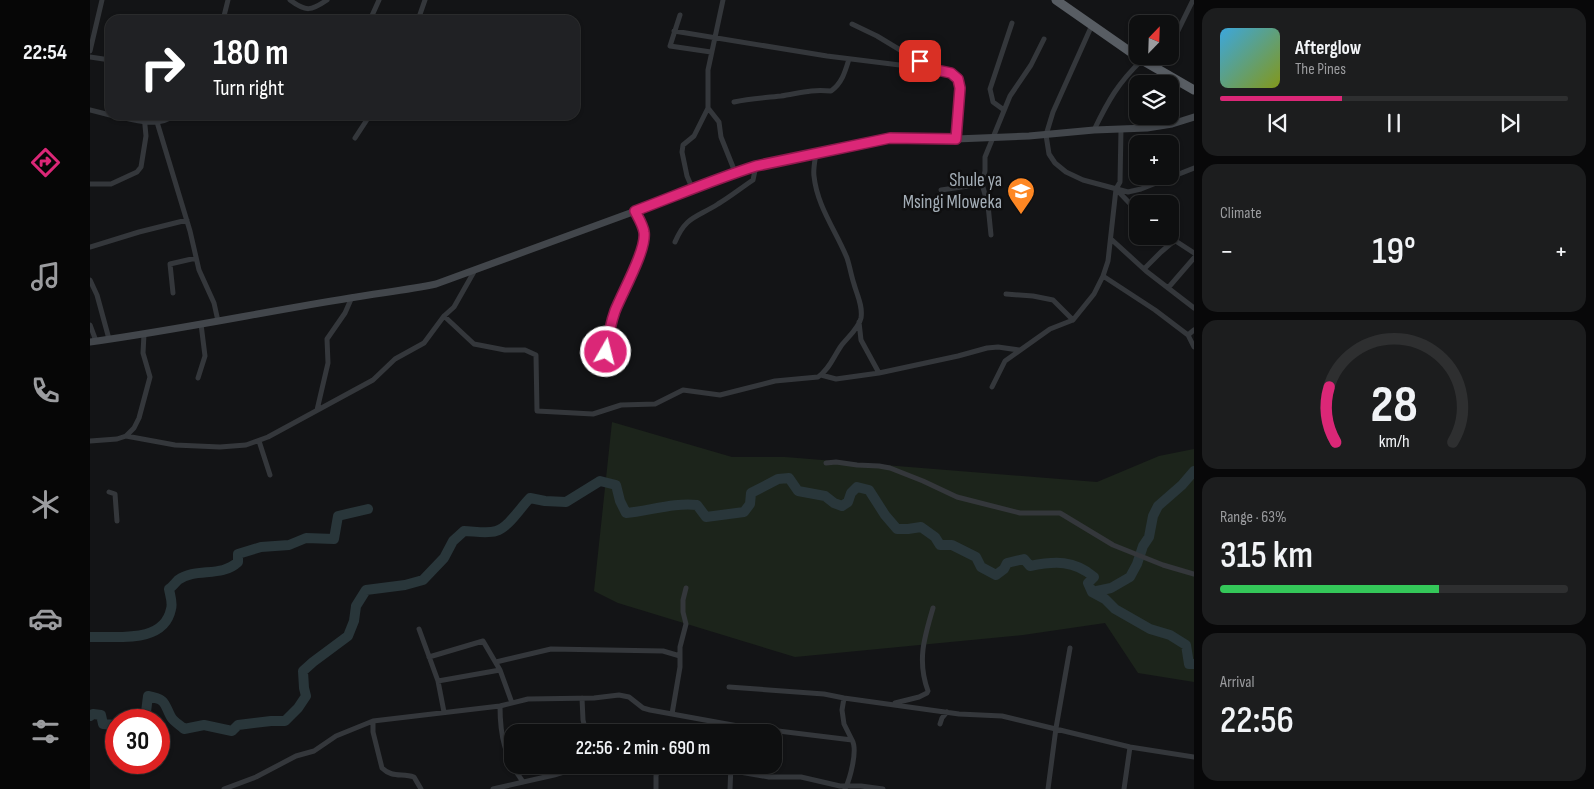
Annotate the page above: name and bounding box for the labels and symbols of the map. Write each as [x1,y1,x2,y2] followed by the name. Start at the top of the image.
[1129,15,1179,65] north arrow
[899,40,941,82] pin
[903,169,1002,214] place label: Shule ya Msingi Mloweka
[1006,176,1036,215] school or university icon: Shule ya Msingi Mloweka
[579,325,631,377] position arrow
[105,709,170,774] speed limit sign: 30

